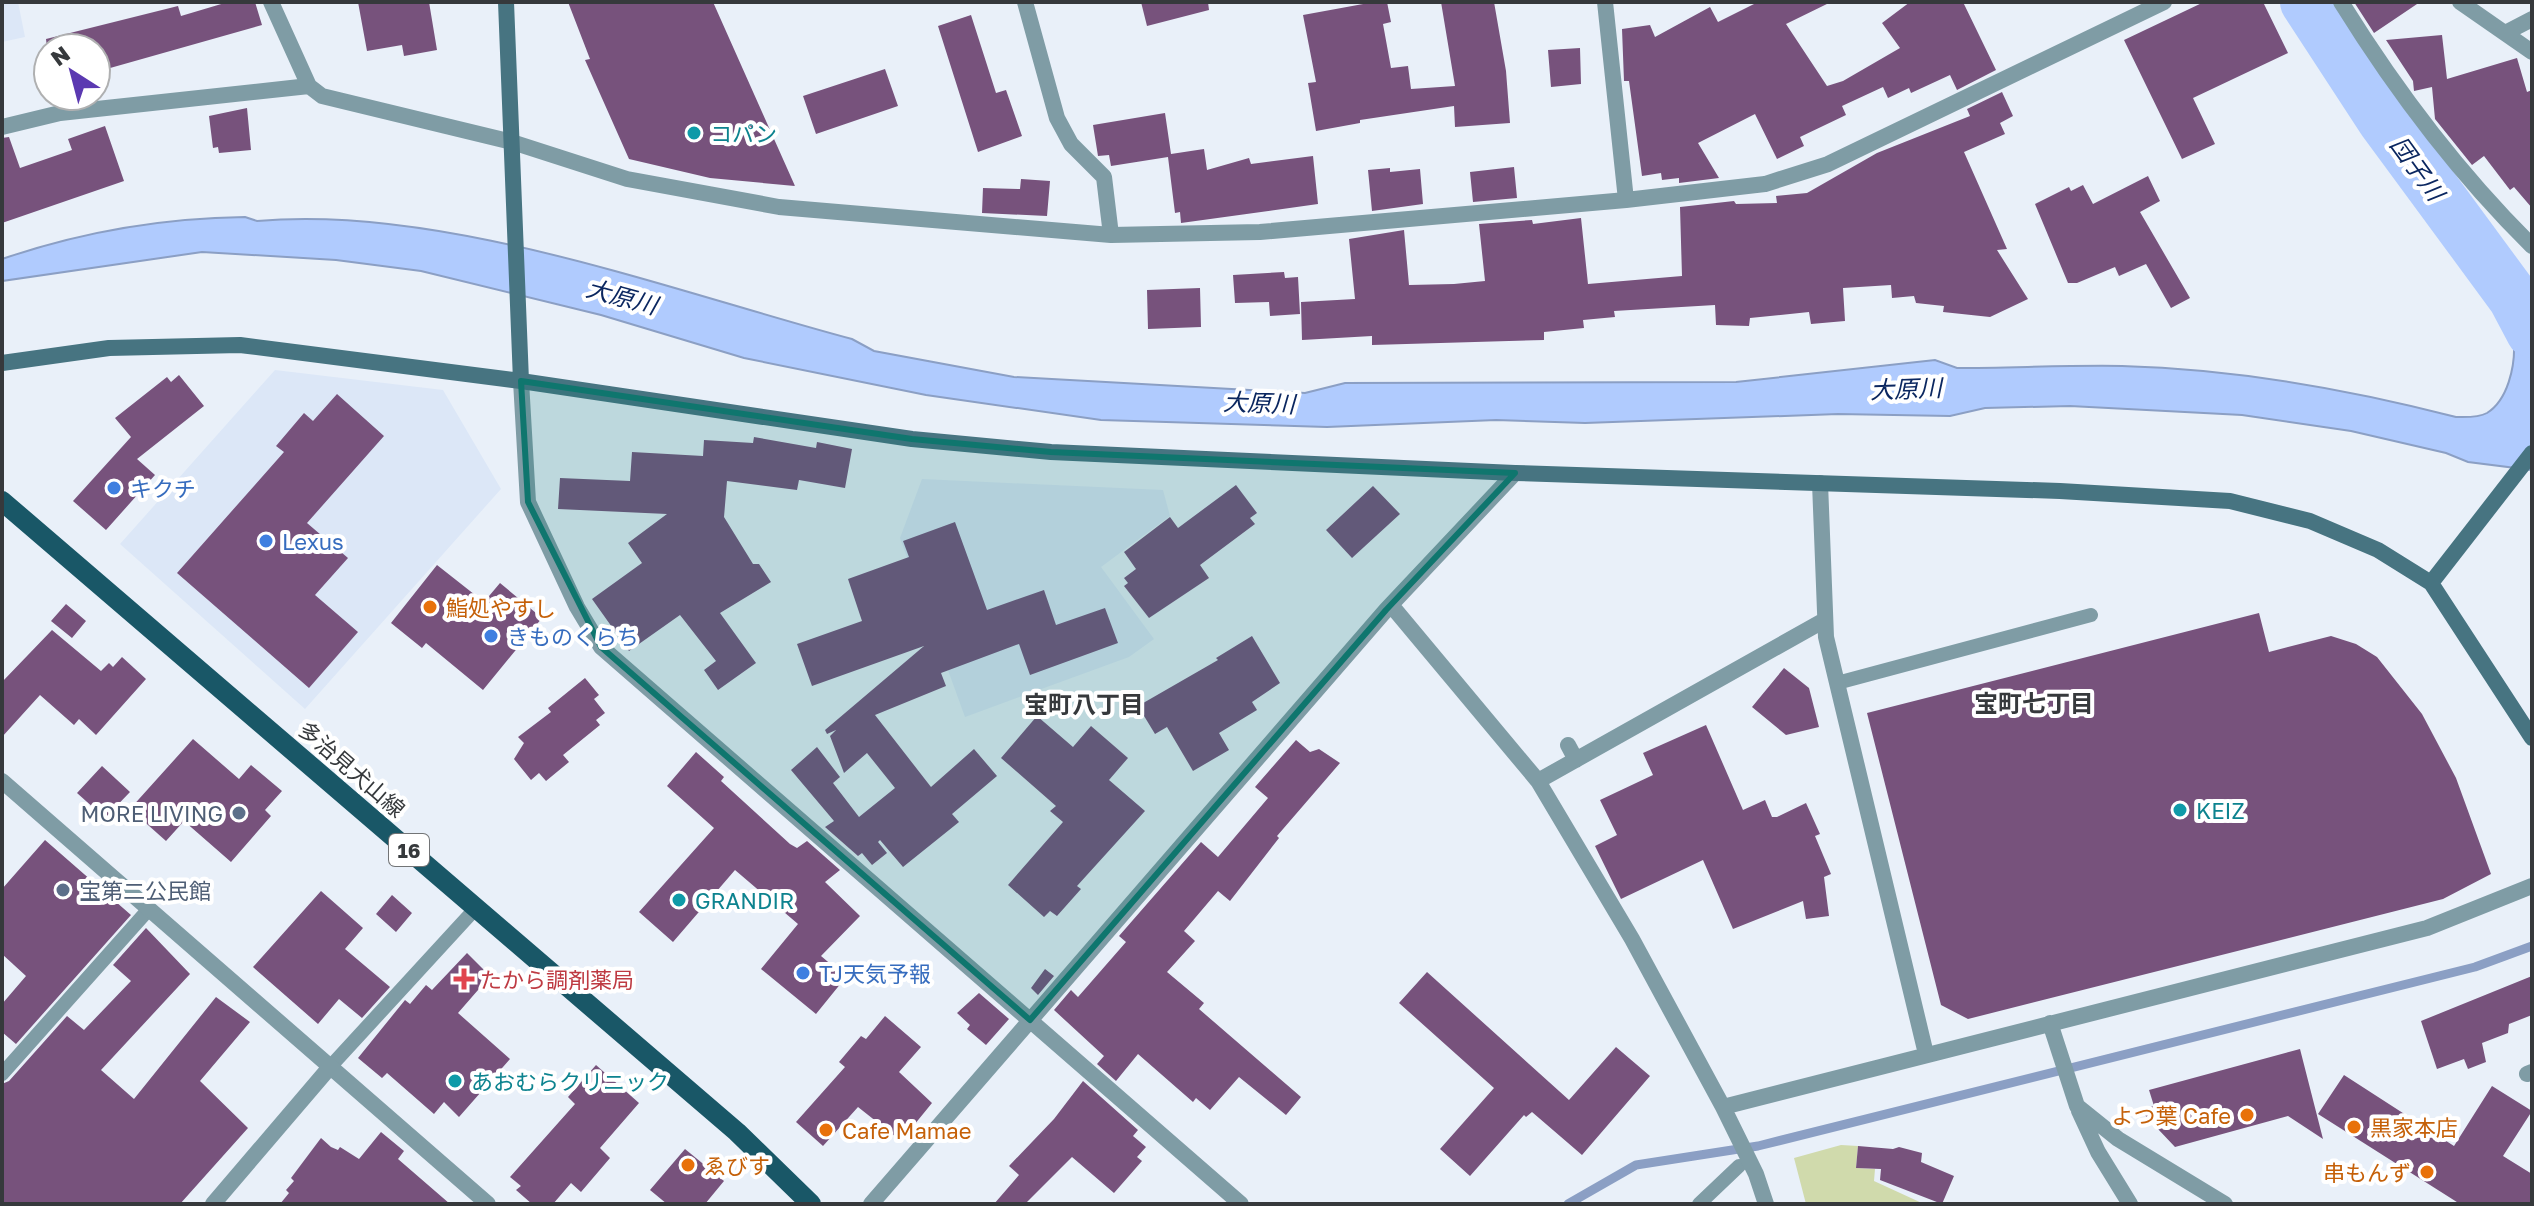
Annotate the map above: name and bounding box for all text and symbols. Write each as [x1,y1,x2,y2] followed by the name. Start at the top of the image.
[32,32,112,112] north arrow
[45,40,75,71] text: N
[710,120,777,147] place label: コパン
[685,124,703,142] marker: コパン
[2385,130,2453,208] water label: 団子川
[583,273,663,320] water label: 大原川
[1870,372,1945,404] water label: 大原川
[1223,386,1298,418] water label: 大原川
[130,475,196,502] place label: キクチ
[105,479,123,497] marker: キクチ
[282,528,344,555] place label: Lexus
[257,532,275,550] marker: Lexus
[446,594,556,621] place label: 鮨処やすし
[421,598,439,616] marker: 鮨処やすし
[507,623,639,650] place label: きものくらち
[482,627,500,645] marker: きものくらち
[1974,688,2094,717] district label: 宝町七丁目
[1024,689,1144,718] district label: 宝町八丁目
[293,716,411,822] street label: 多治見犬山線
[2196,797,2245,824] place label: KEIZ
[81,800,223,827] place label: MORE LIVING
[2171,801,2189,819] marker: KEIZ
[230,804,248,822] marker: MORE LIVING
[389,834,429,866] road number: 16
[79,877,211,904] place label: 宝第二公民館
[54,881,72,899] marker: 宝第二公民館
[695,887,794,914] place label: GRANDIR
[670,891,688,909] marker: GRANDIR
[819,960,931,987] place label: TJ天気予報
[794,964,812,982] marker: TJ天気予報
[480,966,634,993] place label: たから調剤薬局
[455,970,473,988] marker: たから調剤薬局
[471,1068,669,1095] place label: あおむらクリニック
[446,1072,464,1090] marker: あおむらクリニック
[2112,1102,2231,1129] place label: よつ葉 Cafe
[2238,1106,2256,1124] marker: よつ葉 Cafe
[2370,1114,2458,1141] place label: 黒家本店
[842,1117,971,1144] place label: Cafe Mamae
[2345,1118,2363,1136] marker: 黒家本店
[817,1121,835,1139] marker: Cafe Mamae
[704,1152,770,1179] place label: ゑびす
[679,1156,697,1174] marker: ゑびす
[2323,1159,2411,1186] place label: 串もんず
[2418,1163,2436,1181] marker: 串もんず

